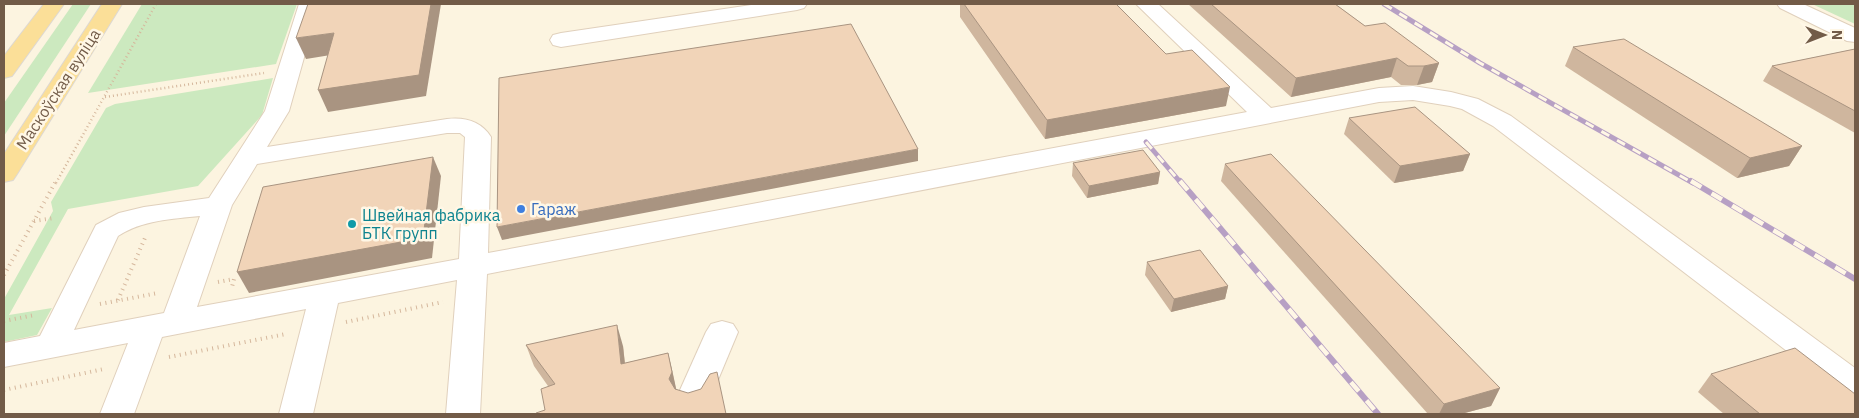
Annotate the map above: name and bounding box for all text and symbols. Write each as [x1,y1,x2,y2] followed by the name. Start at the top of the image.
[1799,10,1849,60] north arrow
[11,24,105,153] street label: Маскоўская вуліца
[1828,30,1846,40] text: N
[531,199,576,219] place label: Гараж
[515,203,527,215] marker: Гараж
[362,205,501,243] place label: Швейная фабрика БТК групп
[346,218,358,230] marker: Швейная фабрика БТК групп

